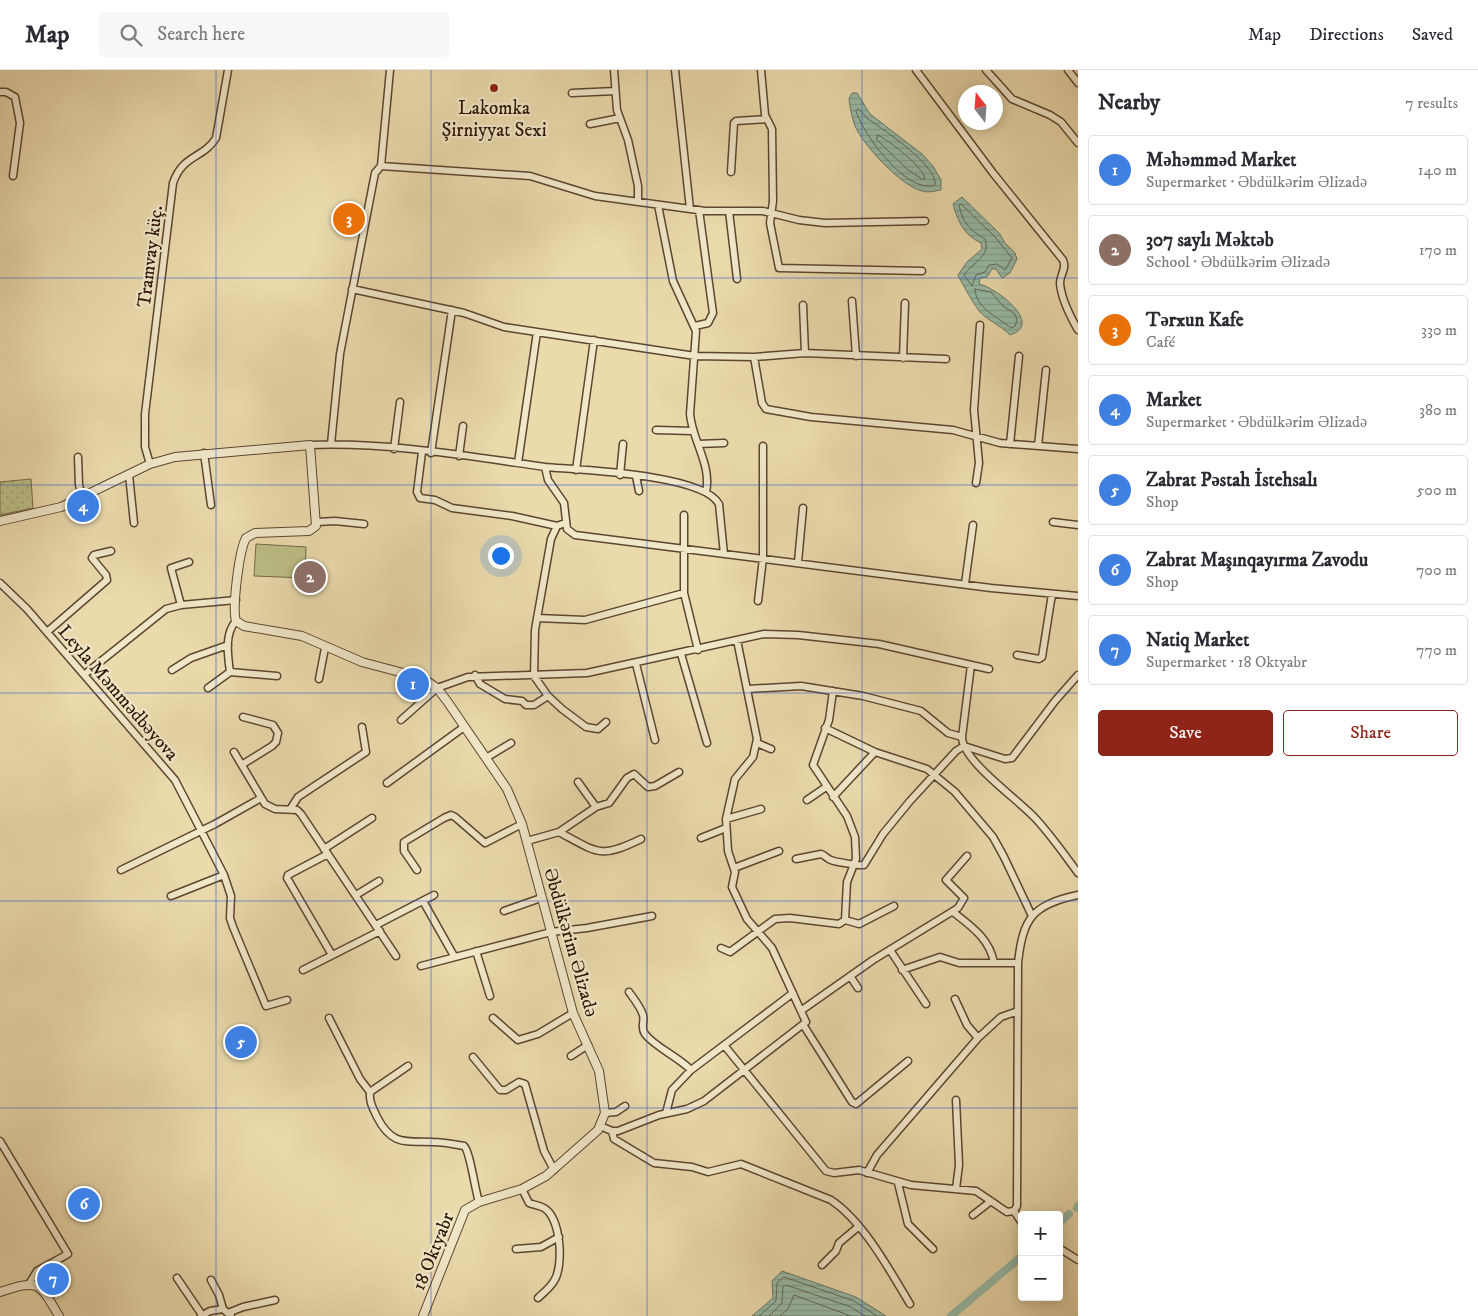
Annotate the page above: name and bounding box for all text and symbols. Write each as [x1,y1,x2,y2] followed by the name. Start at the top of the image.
[99,12,449,57] search box
[25,20,69,50] text: Map
[117,21,145,49] icon: search
[157,23,245,46] text: Search here
[1248,24,1281,46] text: Map
[1309,24,1384,46] text: Directions
[1412,24,1453,46] text: Saved
[488,82,500,94] marker: Lakomka Şirniyyat Sexi
[958,85,1003,130] north arrow
[1098,90,1160,116] text: Nearby
[1405,93,1458,113] text: 7 results
[441,97,547,142] place label: Lakomka Şirniyyat Sexi
[1146,149,1296,172] text: Məhəmməd Market
[1112,160,1118,180] text: 1
[1418,160,1457,180] text: 140 m
[1146,172,1367,192] text: Supermarket · Əbdülkərim Əlizadə
[333,200,365,238] pin: 3
[133,204,168,308] street label: Tramvay küç.
[1146,229,1274,252] text: 307 saylı Məktəb
[1111,240,1119,260] text: 2
[1419,240,1457,260] text: 170 m
[1146,252,1330,272] text: School · Əbdülkərim Əlizadə
[1146,309,1244,332] text: Tərxun Kafe
[1112,320,1118,340] text: 3
[1421,320,1457,340] text: 330 m
[1146,332,1175,352] text: Café
[1146,389,1202,412] text: Market
[1110,400,1120,420] text: 4
[1419,400,1457,420] text: 380 m
[1146,412,1367,432] text: Supermarket · Əbdülkərim Əlizadə
[1146,469,1318,492] text: Zabrat Pəstah İstehsalı
[1111,480,1119,500] text: 5
[1416,480,1457,500] text: 500 m
[67,487,99,525] pin: 4
[1146,492,1179,512] text: Shop
[488,543,514,569] your location
[1146,549,1368,572] text: Zabrat Maşınqayırma Zavodu
[294,558,326,596] pin: 2
[1111,560,1119,580] text: 6
[1416,560,1457,580] text: 700 m
[1146,572,1179,592] text: Shop
[53,620,183,766] street label: Leyla Məmmədbəyova
[1146,629,1249,652] text: Natiq Market
[1111,640,1119,660] text: 7
[1416,640,1457,660] text: 770 m
[1146,652,1307,672] text: Supermarket · 18 Oktyabr
[397,665,429,703] pin: 1
[1098,710,1273,756] button: Save
[1283,710,1458,756] button: Share
[538,865,603,1019] street label: Əbdülkərim Əlizadə
[225,1023,257,1061] pin: 5
[68,1185,100,1223] pin: 6
[407,1209,459,1294] street label: 18 Oktyabr
[1018,1211,1063,1301] map controls
[1018,1211,1063,1256] button: +
[1018,1256,1063,1301] button: −
[37,1260,69,1298] pin: 7

